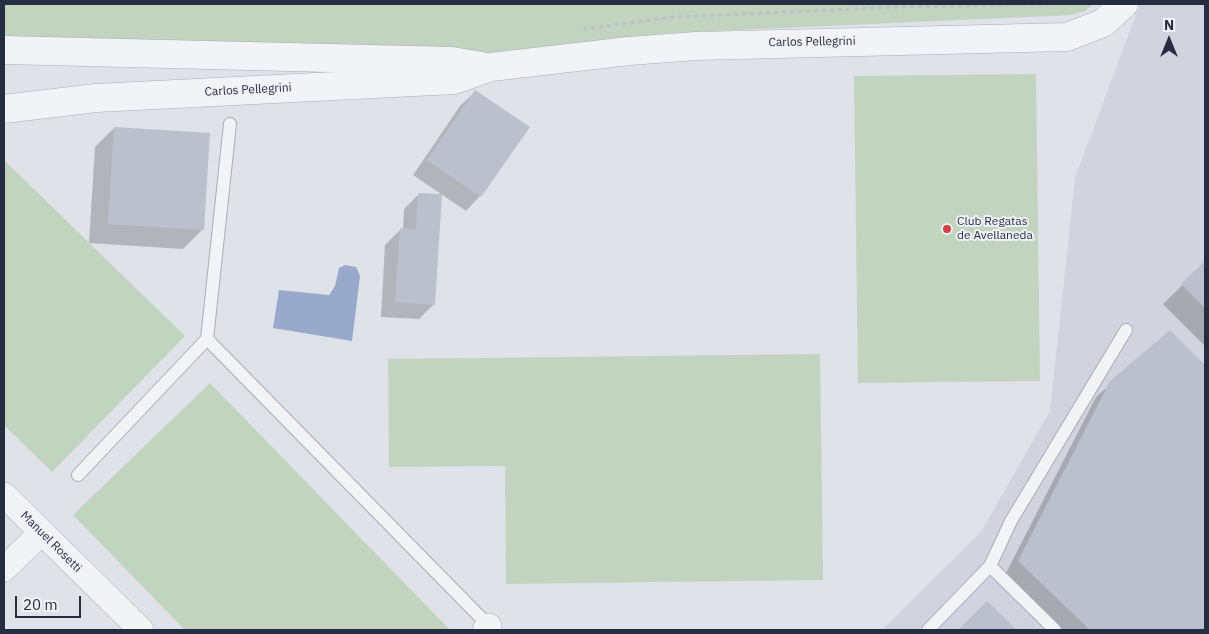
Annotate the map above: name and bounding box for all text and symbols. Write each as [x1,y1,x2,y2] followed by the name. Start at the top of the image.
[1144,15,1194,65] north arrow
[1164,16,1174,34] text: N
[768,34,856,50] street label: Carlos Pellegrini
[204,81,292,99] street label: Carlos Pellegrini
[957,215,1033,243] place label: Club Regatas de Avellaneda
[941,223,953,235] marker: Club Regatas de Avellaneda
[17,508,85,576] street label: Manuel Rosetti
[18,586,84,618] scale bar
[23,595,58,614] text: 20 m

